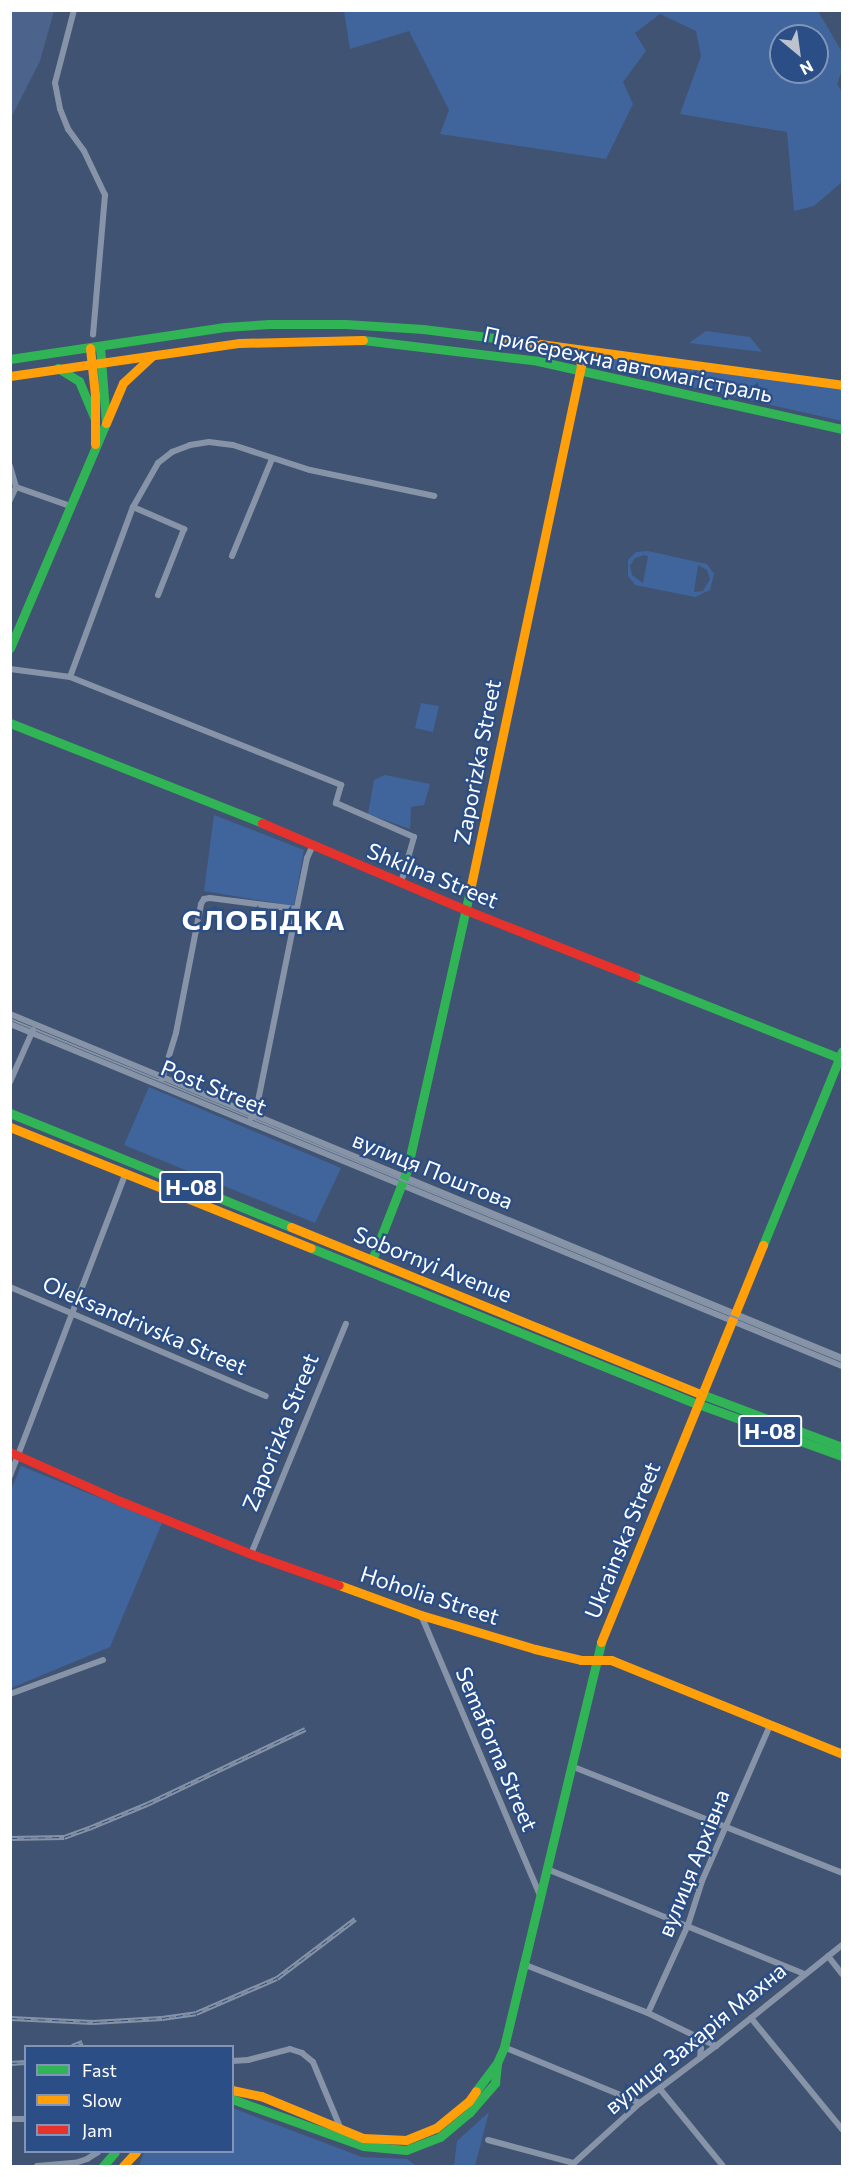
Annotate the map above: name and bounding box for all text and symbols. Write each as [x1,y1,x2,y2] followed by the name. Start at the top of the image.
[769,24,829,84] north arrow
[797,57,817,80] text: N
[481,320,775,408] street label: Прибережна автомагістраль
[448,677,506,847] street label: Zaporizka Street
[364,837,502,913] street label: Shkilna Street
[182,902,346,936] district label: СЛОБІДКА
[157,1054,271,1120] street label: Post Street
[349,1126,517,1214] street label: вулиця Поштова
[158,1169,224,1205] road number: Н-08
[350,1220,516,1308] street label: Sobornyi Avenue
[39,1270,251,1380] street label: Oleksandrivska Street
[236,1349,324,1515] street label: Zaporizka Street
[737,1413,803,1449] road number: Н-08
[579,1458,665,1622] street label: Ukrainska Street
[357,1560,503,1630] street label: Hoholia Street
[451,1663,543,1835] street label: Semaforna Street
[651,1785,735,1941] street label: вулиця Архівна
[599,1957,791,2119] street label: вулиця Захарія Махна
[24,2045,234,2153] legend
[82,2059,117,2081] text: Fast
[82,2089,122,2111] text: Slow
[82,2119,112,2141] text: Jam

